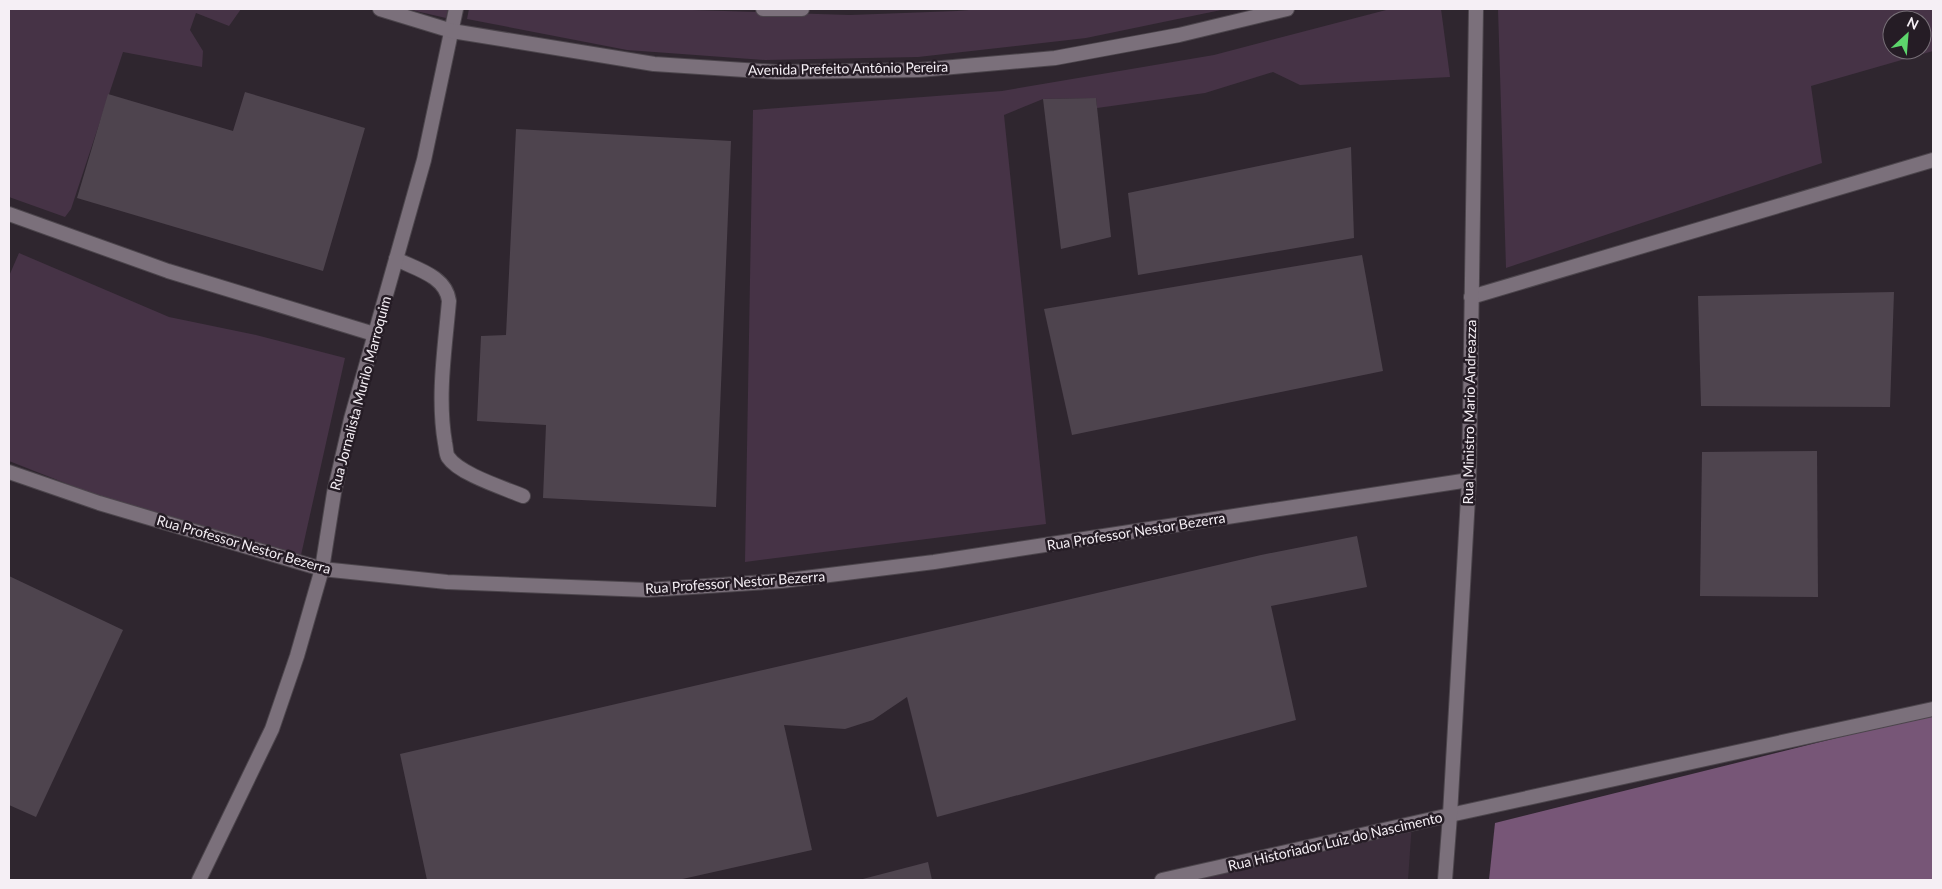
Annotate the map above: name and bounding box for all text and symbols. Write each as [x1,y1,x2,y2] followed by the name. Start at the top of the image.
[1882,10,1932,60] north arrow
[1904,13,1921,33] text: N
[748,58,948,78] street label: Avenida Prefeito Antônio Pereira
[326,294,394,492] street label: Rua Jornalista Murilo Marroquim
[1459,319,1479,505] street label: Rua Ministro Mario Andreazza
[1046,508,1226,554] street label: Rua Professor Nestor Bezerra
[155,511,333,577] street label: Rua Professor Nestor Bezerra
[644,567,826,597] street label: Rua Professor Nestor Bezerra
[1226,808,1444,874] street label: Rua Historiador Luiz do Nascimento

